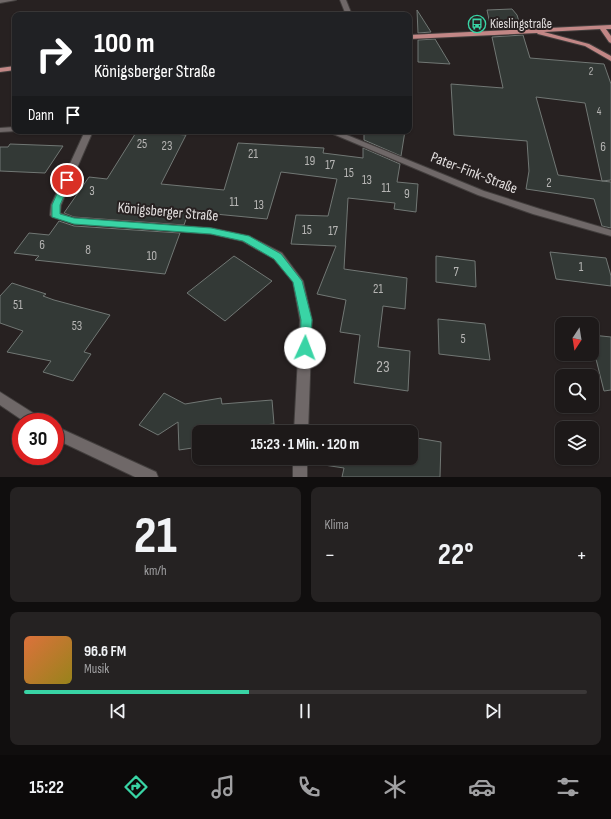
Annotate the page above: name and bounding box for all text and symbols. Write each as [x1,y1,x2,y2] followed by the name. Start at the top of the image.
[467,14,487,34] bus stop icon: Kieslingstraße
[490,16,552,32] place label: Kieslingstraße
[94,27,155,60] text: 100 m
[28,28,80,80] icon: right
[94,61,216,82] text: Königsberger Straße
[589,65,594,78] house number: 2
[62,104,84,126] icon: arrive
[597,105,602,118] house number: 4
[28,106,54,125] text: Dann
[137,136,147,152] house number: 25
[162,138,172,154] house number: 23
[600,139,606,155] house number: 6
[248,146,258,162] house number: 21
[428,148,520,198] street label: Pater-Fink-Straße
[305,153,315,169] house number: 19
[325,157,336,173] house number: 17
[50,163,84,197] pin
[344,165,354,181] house number: 15
[56,169,78,191] icon: arrive
[362,172,372,188] house number: 13
[546,175,552,191] house number: 2
[381,180,391,196] house number: 11
[89,183,95,199] house number: 3
[404,186,410,202] house number: 9
[229,194,239,210] house number: 11
[254,197,264,213] house number: 13
[117,198,219,226] street label: Königsberger Straße
[302,222,312,238] house number: 15
[328,223,339,239] house number: 17
[39,237,45,253] house number: 6
[85,242,91,258] house number: 8
[147,248,157,264] house number: 10
[579,259,584,275] house number: 1
[453,264,459,280] house number: 7
[373,281,383,297] house number: 21
[13,297,23,313] house number: 51
[555,317,599,361] north arrow
[555,317,599,465] map controls
[72,318,82,334] house number: 53
[284,327,326,369] position arrow
[460,331,466,347] house number: 5
[376,358,390,377] house number: 23
[555,369,599,413] button: search
[12,413,64,465] speed limit sign: 30
[555,421,599,465] button: layers
[251,435,359,454] text: 15:23 · 1 Min. · 120 m
[134,505,177,568] text: 21
[325,517,349,533] text: Klima
[438,537,474,573] text: 22°
[325,542,335,569] text: −
[576,542,587,569] text: +
[144,563,166,579] text: km/h
[84,642,126,661] text: 96.6 FM
[84,661,109,677] text: Musik
[107,700,129,722] icon: previous
[294,700,316,722] icon: pause
[482,700,504,722] icon: next
[122,773,150,801] icon: directions
[209,773,237,801] icon: music
[295,773,323,801] icon: phone
[381,773,409,801] icon: climate
[468,773,496,801] icon: car
[554,773,582,801] icon: filters
[29,777,64,798] text: 15:22

